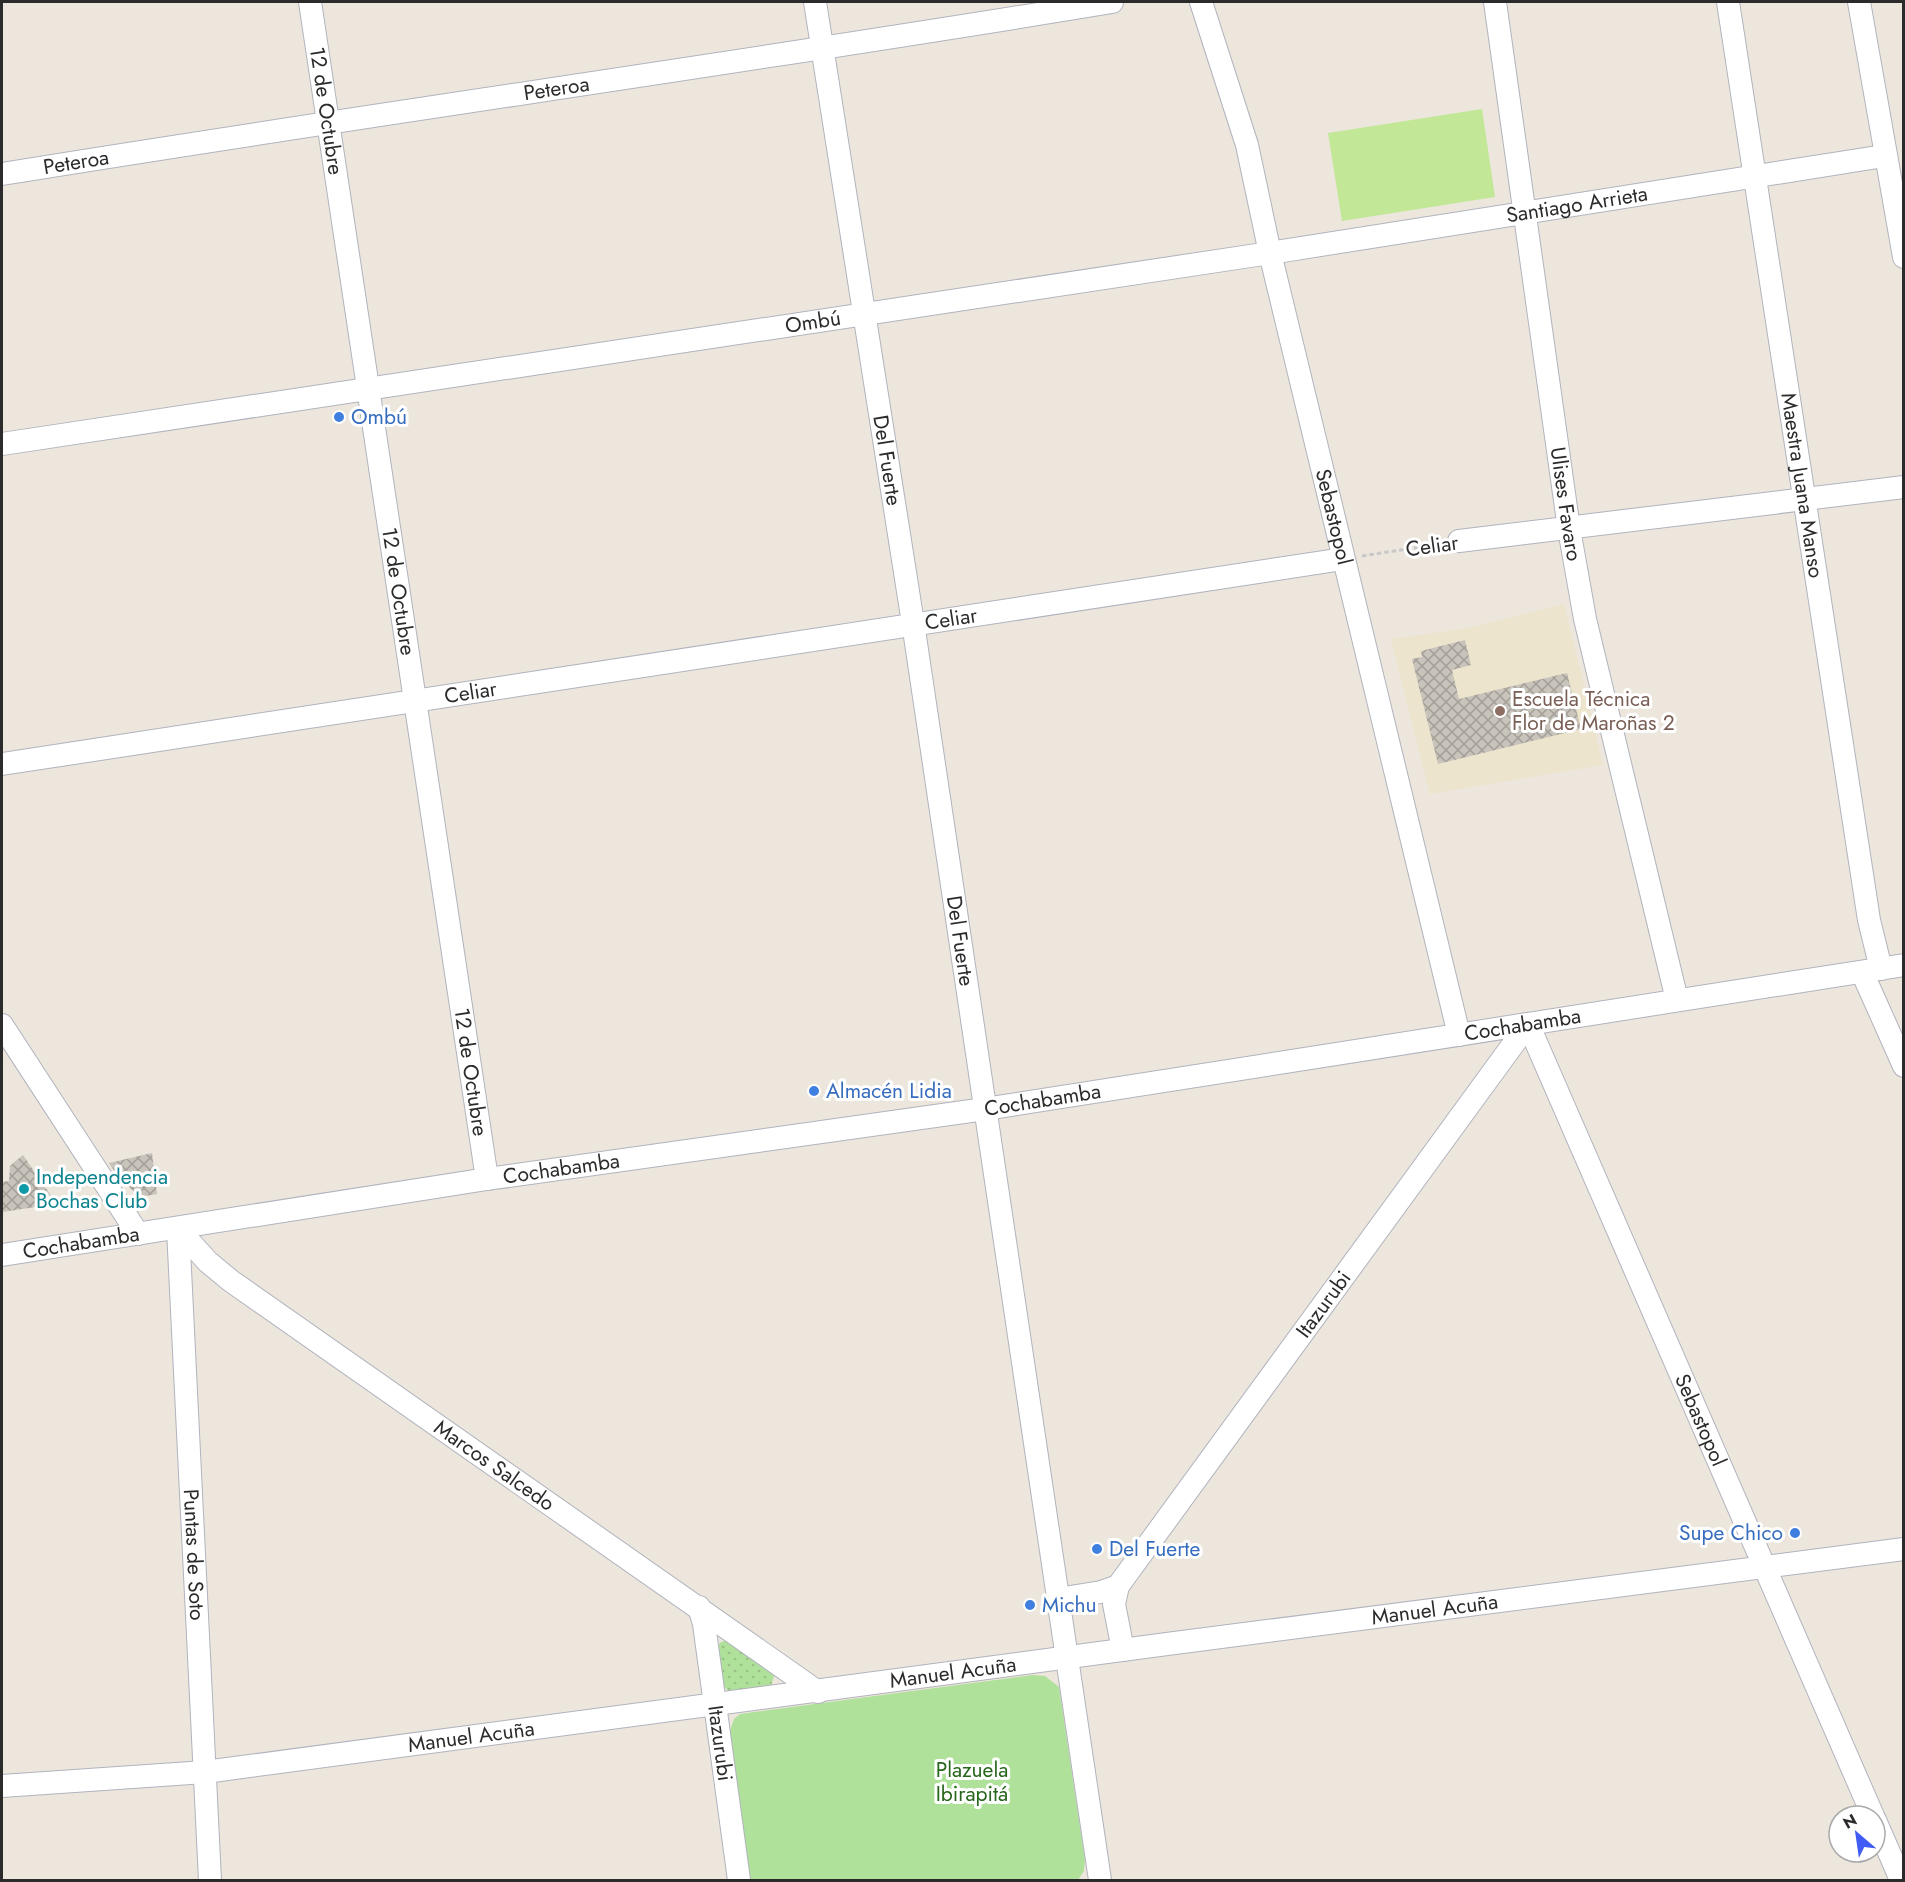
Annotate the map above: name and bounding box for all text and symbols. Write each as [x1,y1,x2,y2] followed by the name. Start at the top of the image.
[302,45,351,177] street label: 12 de Octubre
[522,69,591,108] street label: Peteroa
[41,142,111,182] street label: Peteroa
[1504,179,1650,230] street label: Santiago Arrieta
[783,303,843,341] street label: Ombú
[1773,391,1831,580] street label: Maestra Juana Manso
[351,402,407,432] place label: Ombú
[332,410,346,424] marker: Ombú
[865,413,909,508] street label: Del Fuerte
[1543,445,1589,564] street label: Ulises Favaro
[1308,466,1360,568] street label: Sebastopol
[374,525,423,658] street label: 12 de Octubre
[1404,527,1461,565] street label: Celiar
[923,600,980,638] street label: Celiar
[442,673,500,711] street label: Celiar
[1512,684,1675,738] place label: Escuela Técnica Flor de Maroñas 2
[1493,704,1507,718] marker: Escuela Técnica Flor de Maroñas 2
[939,893,982,988] street label: Del Fuerte
[1462,1001,1583,1049] street label: Cochabamba
[446,1006,495,1138] street label: 12 de Octubre
[826,1076,952,1106] place label: Almacén Lidia
[982,1076,1103,1124] street label: Cochabamba
[807,1084,821,1098] marker: Almacén Lidia
[501,1146,622,1192] street label: Cochabamba
[36,1162,168,1216] place label: Independencia Bochas Club
[17,1182,31,1196] marker: Independencia Bochas Club
[21,1219,141,1267] street label: Cochabamba
[1289,1265,1358,1344] street label: Itazurubi
[1667,1369,1734,1471] street label: Sebastopol
[428,1413,561,1518] street label: Marcos Salcedo
[176,1488,212,1621] street label: Puntas de Soto
[1679,1518,1783,1548] place label: Supe Chico
[1788,1526,1802,1540] marker: Supe Chico
[1109,1534,1200,1564] place label: Del Fuerte
[1090,1542,1104,1556] marker: Del Fuerte
[1370,1586,1500,1632] street label: Manuel Acuña
[1042,1590,1097,1620] place label: Michu
[1023,1598,1037,1612] marker: Michu
[888,1649,1018,1696] street label: Manuel Acuña
[700,1703,740,1783] street label: Itazurubi
[406,1713,536,1760] street label: Manuel Acuña
[936,1755,1008,1809] park label: Plazuela Ibirapitá
[1827,1804,1887,1864] north arrow
[1839,1808,1861,1834] text: N

